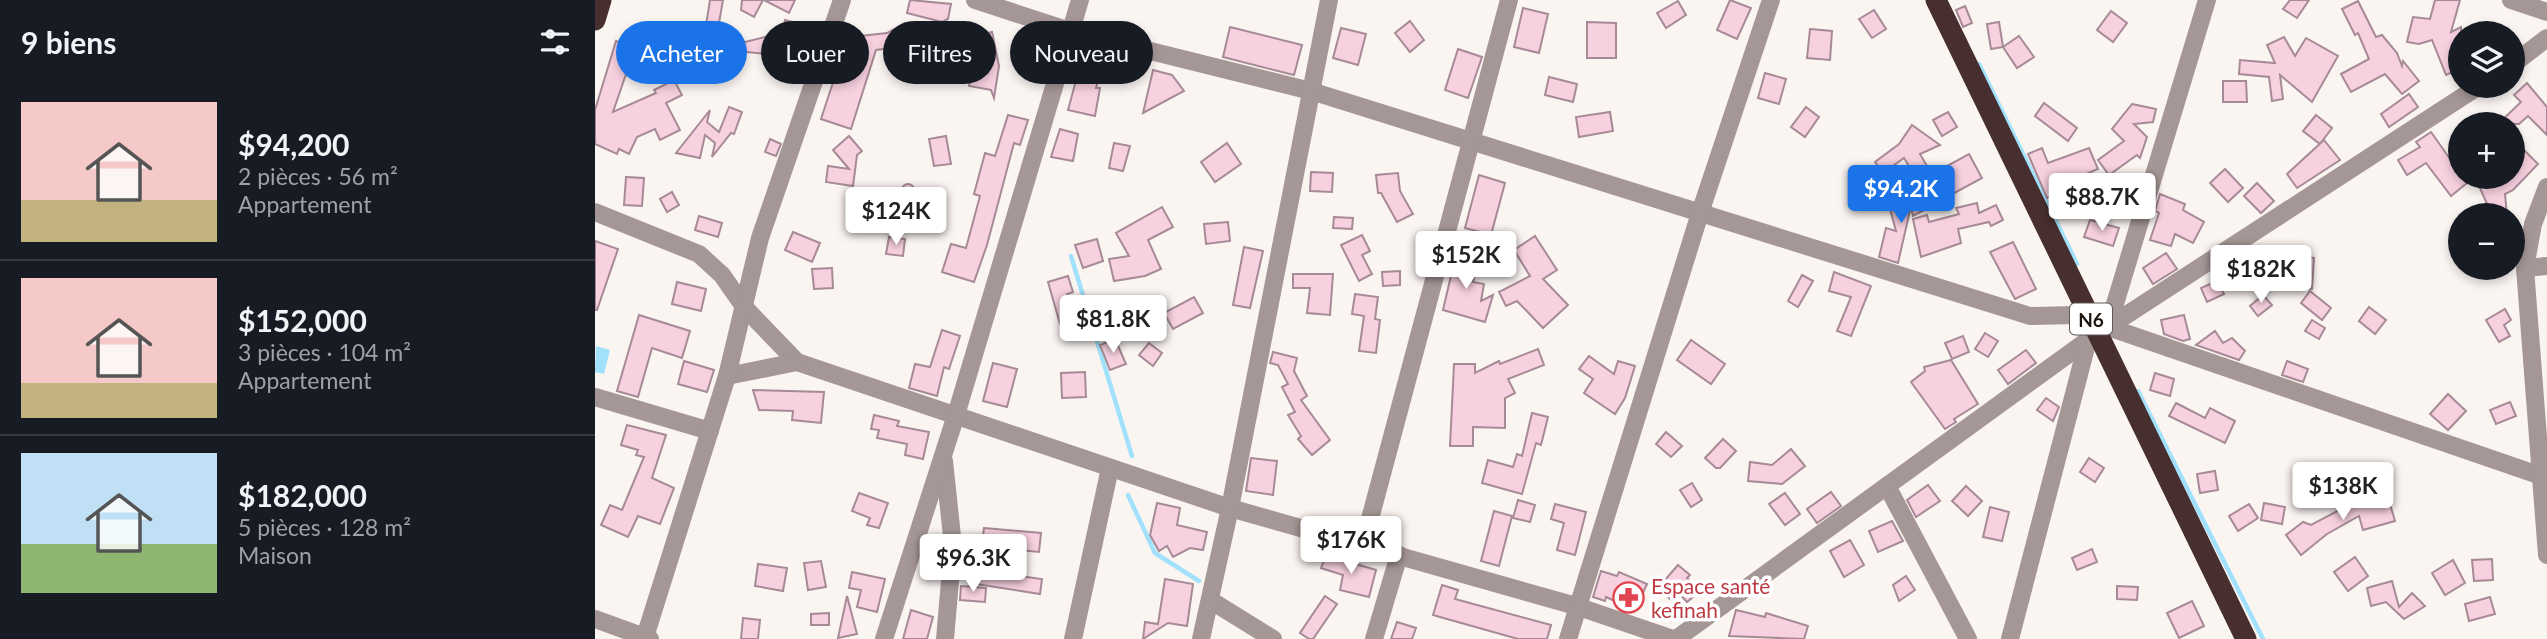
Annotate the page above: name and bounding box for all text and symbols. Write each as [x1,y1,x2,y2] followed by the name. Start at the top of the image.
[616,21,747,84] chip: Acheter
[761,21,869,84] chip: Louer
[883,21,996,84] chip: Filtres
[1010,21,1153,84] chip: Nouveau
[2448,21,2525,280] map controls
[2448,21,2525,98] button: layers
[536,23,574,61] icon: filters
[21,24,116,60] text: 9 biens
[2448,112,2525,189] button: +
[238,126,349,162] text: $94,200
[77,130,161,214] icon: home
[238,162,398,190] text: 2 pièces · 56 m²
[1844,166,1958,225] pin: $94.2K
[1864,174,1938,202] text: $94.2K
[2045,174,2159,233] pin: $88.7K
[2065,182,2139,210] text: $88.7K
[847,188,945,247] pin: $124K
[238,190,371,218] text: Appartement
[861,196,931,224] text: $124K
[2448,203,2525,280] button: −
[1417,232,1515,291] pin: $152K
[1431,240,1501,268] text: $152K
[2212,246,2310,305] pin: $182K
[2226,254,2296,282] text: $182K
[1056,296,1170,355] pin: $81.8K
[238,302,367,338] text: $152,000
[1076,304,1150,332] text: $81.8K
[2070,304,2112,334] road number: N6
[77,306,161,390] icon: home
[238,338,411,366] text: 3 pièces · 104 m²
[238,366,371,394] text: Appartement
[2294,462,2392,522] pin: $138K
[2308,471,2378,499] text: $138K
[238,477,367,513] text: $182,000
[77,481,161,565] icon: home
[238,513,411,541] text: 5 pièces · 128 m²
[1302,516,1400,576] pin: $176K
[1316,525,1386,553] text: $176K
[916,534,1030,594] pin: $96.3K
[238,541,312,569] text: Maison
[936,543,1010,571] text: $96.3K
[1651,573,1770,622] place label: Espace santé kefinah
[1611,580,1645,614] pharmacy icon: Espace santé kefinah

